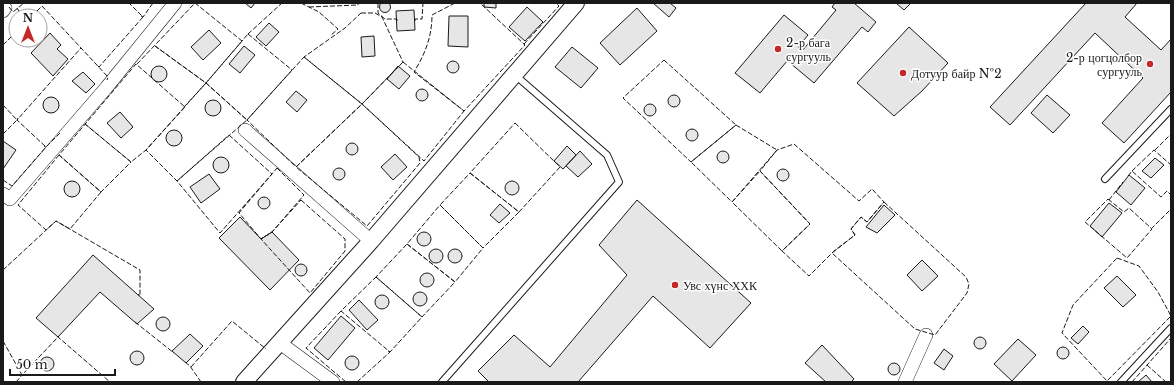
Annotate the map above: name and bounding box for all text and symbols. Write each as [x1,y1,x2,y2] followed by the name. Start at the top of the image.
[8,8,48,48] north arrow
[23,11,34,25] text: N
[786,35,832,64] place label: 2-р бага сургууль
[773,44,783,54] marker: 2-р бага сургууль
[1066,50,1143,79] place label: 2-р цогцолбор сургууль
[1145,59,1155,69] marker: 2-р цогцолбор сургууль
[911,66,1002,81] place label: Дотуур байр №2
[898,68,908,78] marker: Дотуур байр №2
[683,278,758,293] place label: Увс хүнс ХХК
[670,280,680,290] marker: Увс хүнс ХХК
[10,351,115,377] scale bar
[16,357,48,372] text: 50 m

